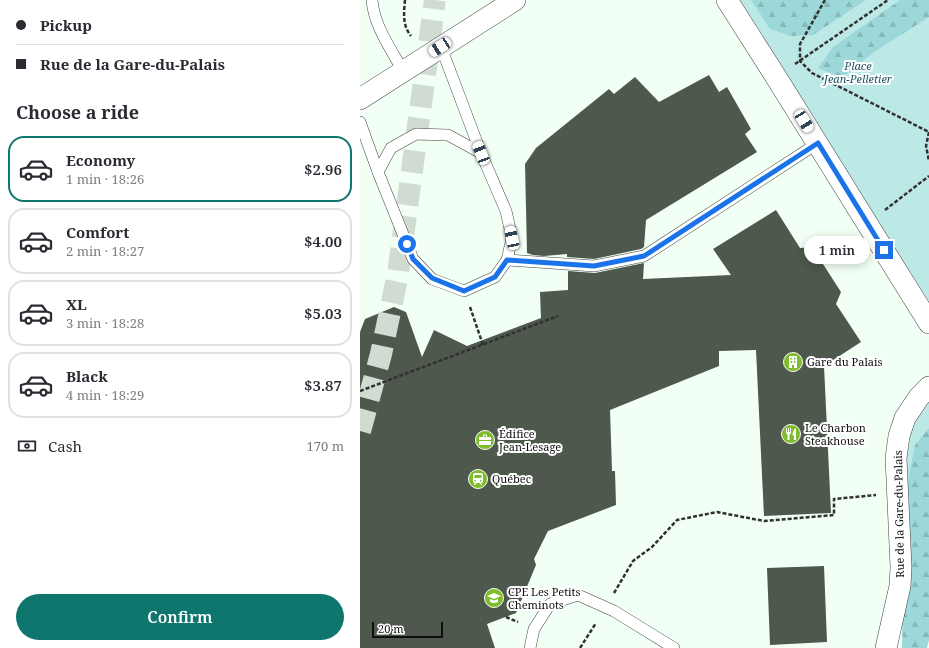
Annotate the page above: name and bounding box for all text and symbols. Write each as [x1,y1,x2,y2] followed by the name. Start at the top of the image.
[40,15,92,35] text: Pickup
[427,35,453,59] car
[40,54,225,74] text: Rue de la Gare-du-Palais
[822,58,893,86] park label: Place Jean-Pelletier
[16,100,139,124] text: Choose a ride
[793,108,815,134] car
[471,140,491,166] car
[66,150,135,170] text: Economy
[18,151,54,187] icon: car
[304,159,342,179] text: $2.96
[66,170,144,188] text: 1 min · 18:26
[66,222,129,242] text: Comfort
[18,223,54,259] icon: car
[504,225,520,251] car
[304,231,342,251] text: $4.00
[398,235,416,253] route start
[804,236,870,264] callout: 1 min
[819,241,855,259] text: 1 min
[875,241,893,259] route end
[66,242,144,260] text: 2 min · 18:27
[66,294,87,314] text: XL
[18,295,54,331] icon: car
[304,303,342,323] text: $5.03
[66,314,144,332] text: 3 min · 18:28
[782,351,804,373] building icon: Gare du Palais
[807,354,883,369] place label: Gare du Palais
[66,366,108,386] text: Black
[18,367,54,403] icon: car
[304,375,342,395] text: $3.87
[66,386,144,404] text: 4 min · 18:29
[805,420,866,448] place label: Le Charbon Steakhouse
[780,423,802,445] restaurant icon: Le Charbon Steakhouse
[498,426,561,454] place label: Édifice Jean-Lesage
[474,429,496,451] office icon: Édifice Jean-Lesage
[16,435,38,457] icon: cash
[48,436,82,456] text: Cash
[307,437,344,455] text: 170 m
[890,450,907,578] street label: Rue de la Gare-du-Palais
[467,468,489,490] station icon: Québec
[492,471,531,486] place label: Québec
[508,584,580,612] place label: CPE Les Petits Cheminots
[483,587,505,609] school or university icon: CPE Les Petits Cheminots
[16,594,344,640] button: Confirm
[372,620,443,639] scale bar
[378,621,404,636] text: 20 m

